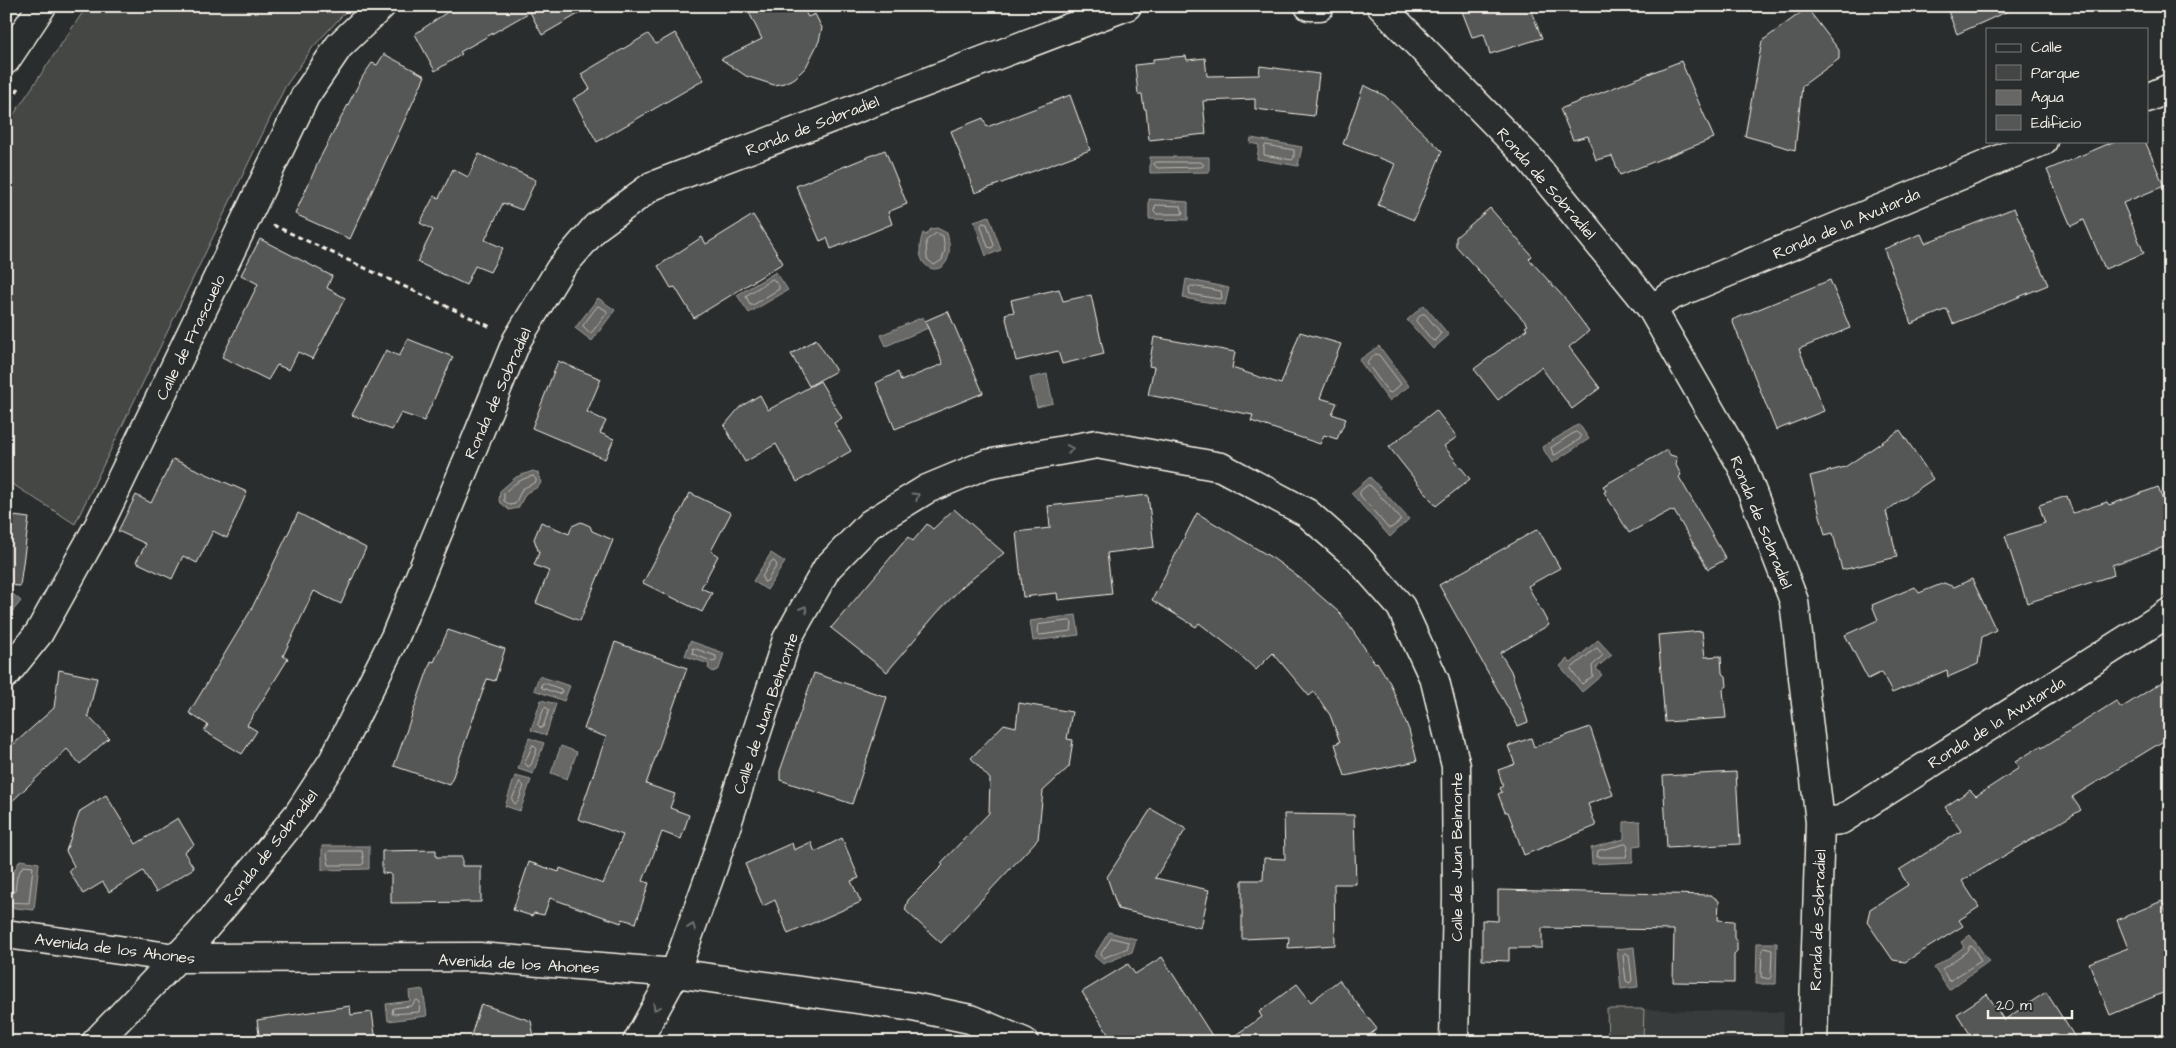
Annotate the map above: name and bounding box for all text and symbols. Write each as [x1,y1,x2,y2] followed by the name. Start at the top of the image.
[1986,28,2148,142] legend
[2031,37,2062,58] text: Calle
[2031,63,2080,84] text: Parque
[2031,87,2064,109] text: Agua
[742,90,882,162] street label: Ronda de Sobradiel
[2031,113,2082,134] text: Edificio
[1492,123,1601,244] street label: Ronda de Sobradiel
[1769,183,1923,265] street label: Ronda de la Avutarda
[151,271,231,404] street label: Calle de Frascuelo
[459,324,537,462] street label: Ronda de Sobradiel
[1066,444,1074,454] one-way arrow
[1724,453,1798,592] street label: Ronda de Sobradiel
[910,492,919,502] one-way arrow
[798,606,808,615] one-way arrow
[728,629,804,797] street label: Calle de Juan Belmonte
[1924,672,2069,774] street label: Ronda de la Avutarda
[1446,772,1468,942] street label: Calle de Juan Belmonte
[219,785,323,910] street label: Ronda de Sobradiel
[1805,849,1831,991] street label: Ronda de Sobradiel
[686,923,696,932] one-way arrow
[33,928,196,970] street label: Avenida de los Ahones
[438,949,600,979] street label: Avenida de los Ahones
[1988,988,2072,1020] scale bar
[1996,995,2032,1016] text: 20 m
[653,1002,663,1011] one-way arrow

